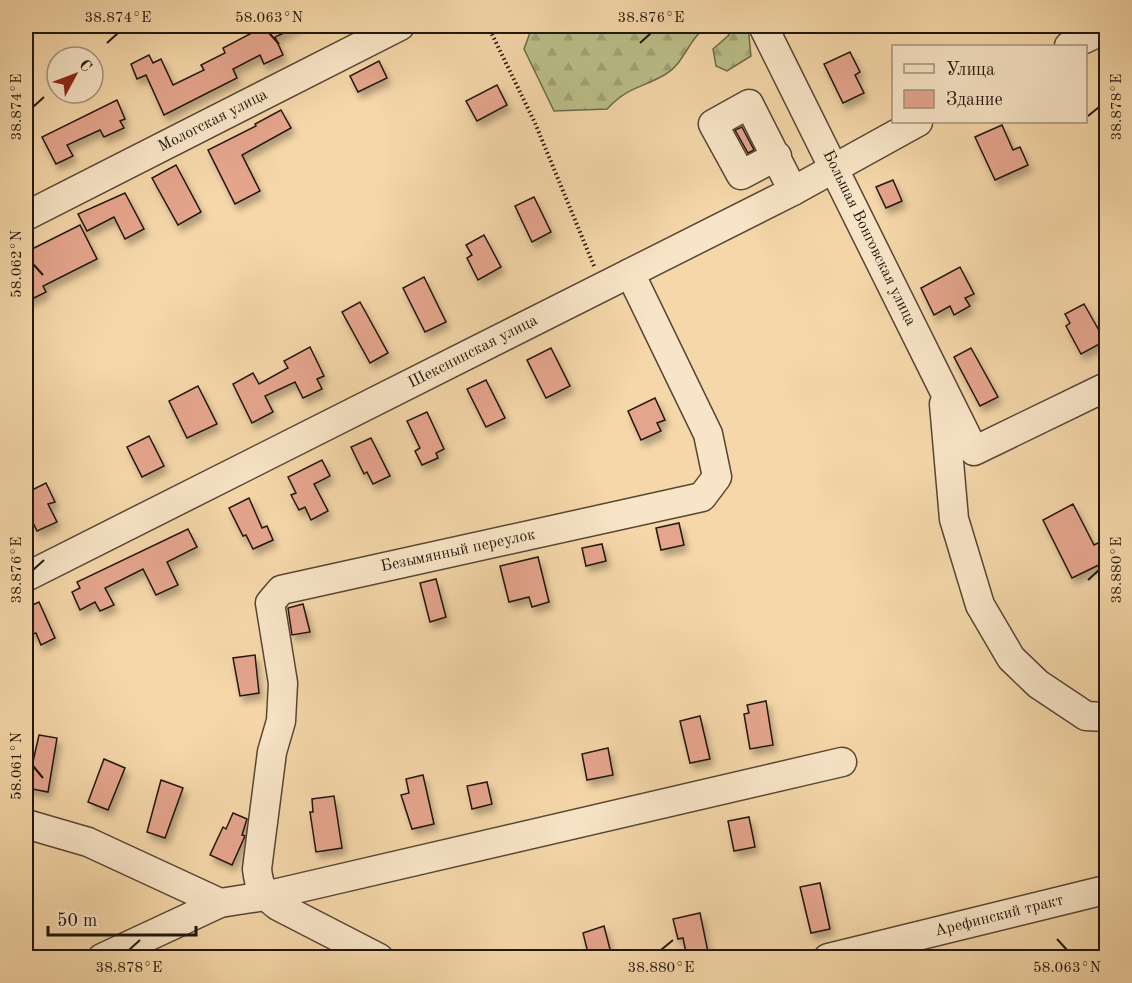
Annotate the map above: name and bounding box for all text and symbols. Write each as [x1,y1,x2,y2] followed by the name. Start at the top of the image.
[85,11,151,26] text: 38.874°E
[235,11,303,26] text: 58.063°N
[618,11,684,26] text: 38.876°E
[45,45,105,105] north arrow
[892,45,1087,123] legend
[75,57,94,76] text: С
[946,61,995,79] text: Улица
[10,74,25,140] text: 38.874°E
[1110,74,1125,140] text: 38.878°E
[156,87,270,155] street label: Мологская улица
[946,91,1003,109] text: Здание
[820,148,919,328] street label: Большая Вонговская улица
[10,230,25,298] text: 58.062°N
[406,312,540,392] street label: Шекснинская улица
[379,527,537,575] street label: Безымянный переулок
[10,537,25,603] text: 38.876°E
[1110,537,1125,603] text: 38.880°E
[10,732,25,800] text: 58.061°N
[933,892,1065,940] street label: Арефинский тракт
[48,899,196,937] scale bar
[57,912,97,930] text: 50 m
[96,961,162,976] text: 38.878°E
[628,961,694,976] text: 38.880°E
[1033,961,1101,976] text: 58.063°N

